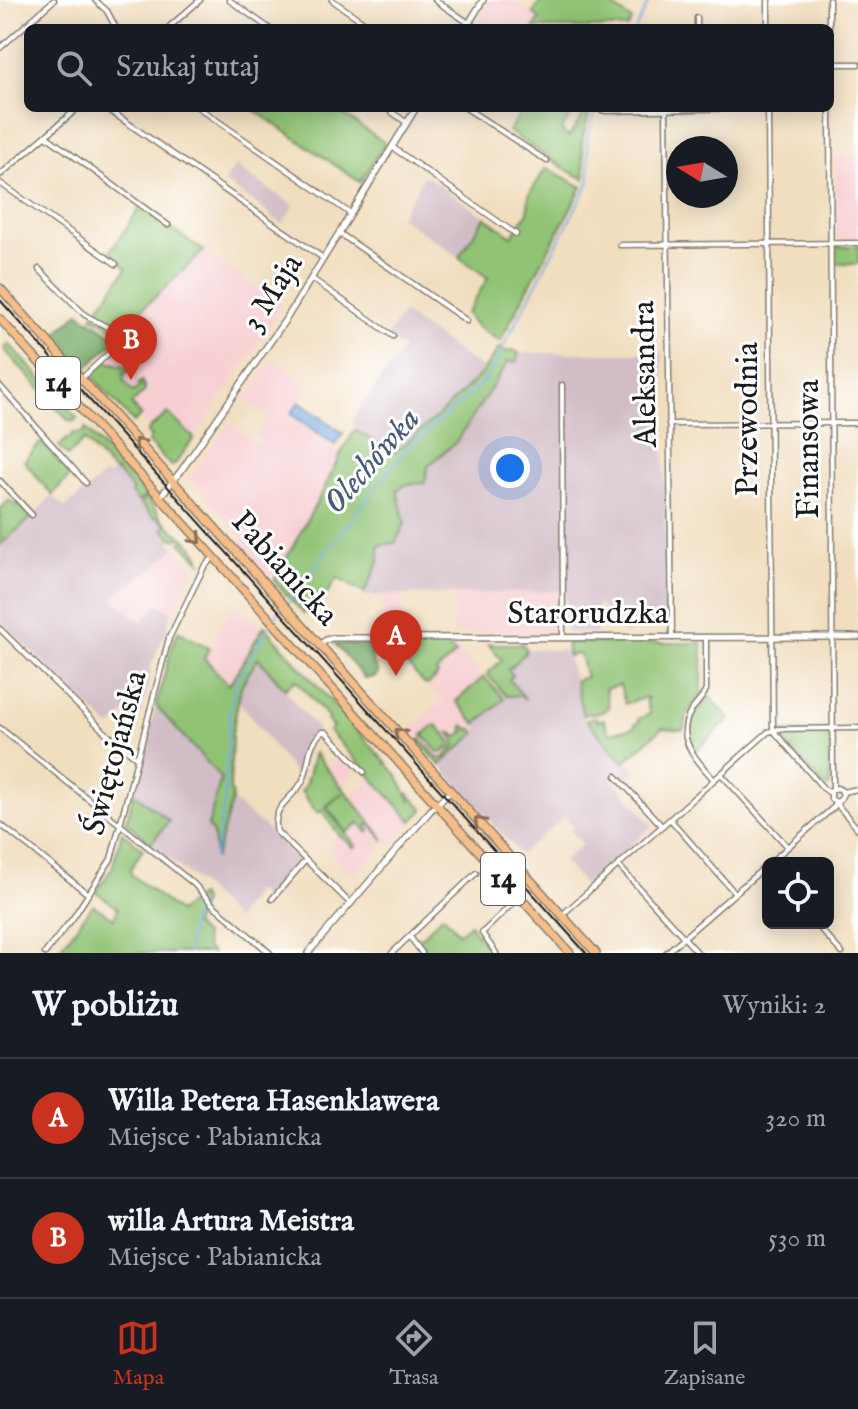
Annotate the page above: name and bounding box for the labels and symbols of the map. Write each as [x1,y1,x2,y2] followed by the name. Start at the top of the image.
[666,136,738,208] north arrow
[233,246,313,340] street label: 3 Maja
[624,300,668,449] street label: Aleksandra
[105,314,157,380] pin: B
[728,342,769,496] street label: Przewodnia
[36,357,80,409] road number: 14
[789,379,830,519] street label: Finansowa
[314,399,430,523] water label: Olechówka
[133,438,148,452] one-way arrow
[490,448,530,488] your location
[221,503,347,635] street label: Pabianicka
[188,529,202,544] one-way arrow
[507,594,669,635] street label: Starorudzka
[370,610,422,676] pin: A
[74,666,158,840] street label: Świętojańska
[394,727,408,742] one-way arrow
[473,817,488,831] one-way arrow
[481,853,525,905] road number: 14

